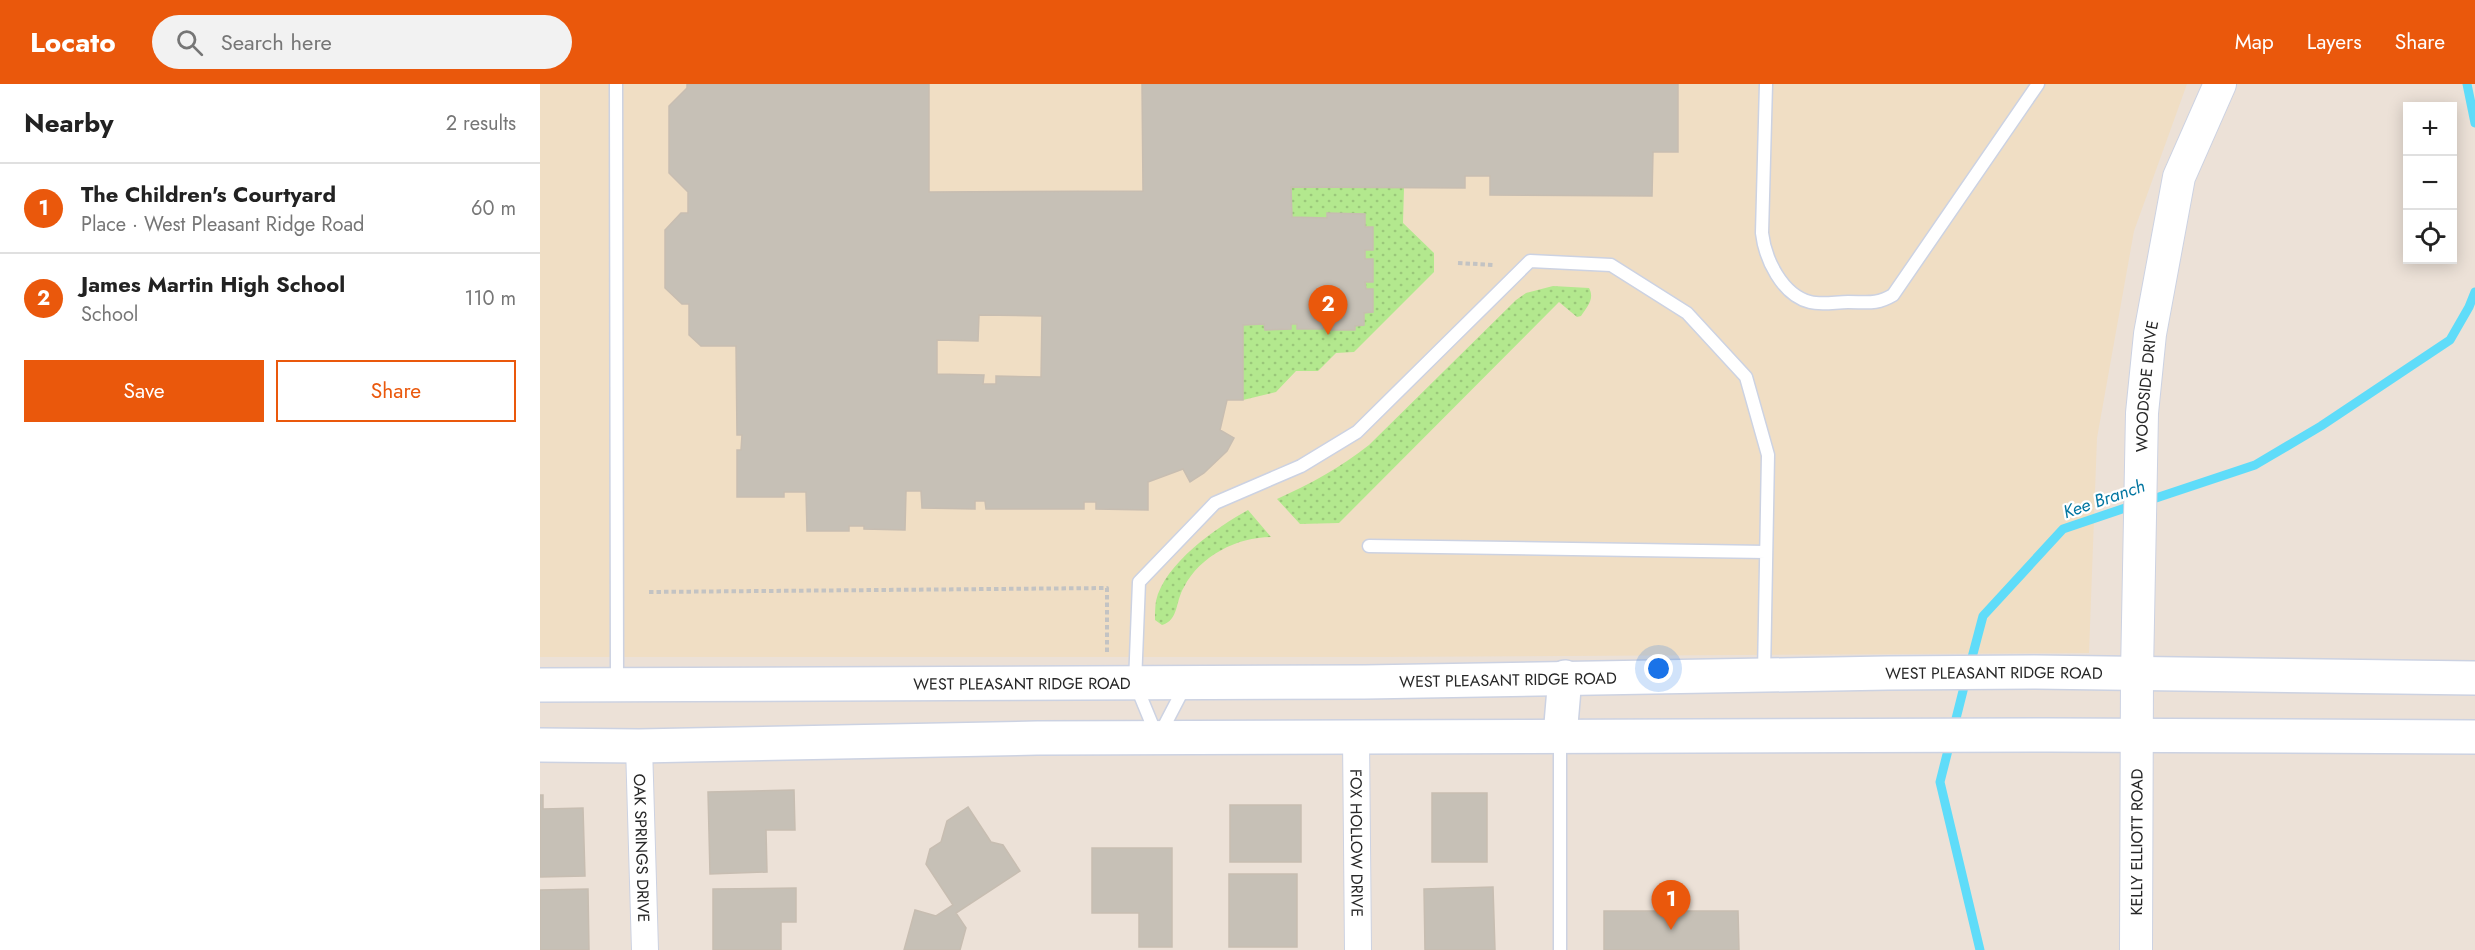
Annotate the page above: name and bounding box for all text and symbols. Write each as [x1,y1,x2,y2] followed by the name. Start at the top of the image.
[152,15,572,69] search box
[30,22,116,63] text: Locato
[173,26,206,59] icon: search
[221,26,332,58] text: Search here
[2235,27,2274,57] text: Map
[2307,27,2362,57] text: Layers
[2395,27,2445,57] text: Share
[2403,102,2457,264] map controls
[2403,102,2457,156] button: +
[24,104,113,142] text: Nearby
[446,109,516,138] text: 2 results
[2403,156,2457,210] button: −
[81,178,336,210] text: The Children's Courtyard
[38,194,49,223] text: 1
[471,194,516,223] text: 60 m
[81,210,365,239] text: Place · West Pleasant Ridge Road
[2403,210,2457,264] button: locate
[81,268,345,300] text: James Martin High School
[37,284,50,313] text: 2
[464,284,516,313] text: 110 m
[1308,286,1348,335] pin: 2
[81,300,138,329] text: School
[2130,319,2164,452] street label: WOODSIDE DRIVE
[24,360,264,422] button: Save
[276,360,516,422] button: Share
[2060,473,2148,525] water label: Kee Branch
[1644,654,1673,683] your location
[1885,660,2103,685] street label: WEST PLEASANT RIDGE ROAD
[1399,666,1617,693] street label: WEST PLEASANT RIDGE ROAD
[913,671,1131,695] street label: WEST PLEASANT RIDGE ROAD
[2125,768,2148,916] street label: KELLY ELLIOTT ROAD
[1345,769,1369,917] street label: FOX HOLLOW DRIVE
[628,773,656,923] street label: OAK SPRINGS DRIVE
[1652,880,1690,930] pin: 1

